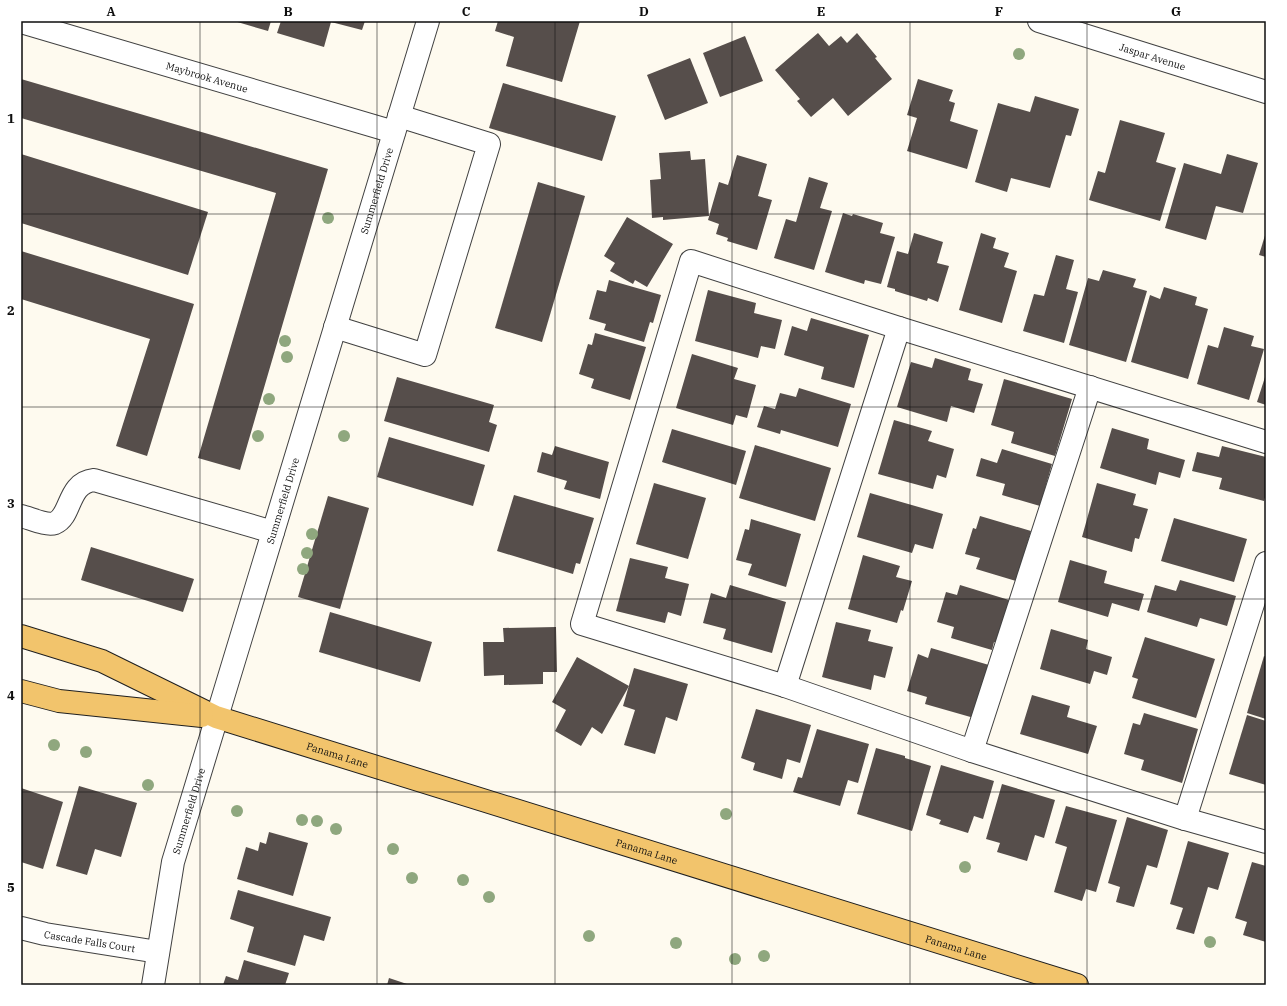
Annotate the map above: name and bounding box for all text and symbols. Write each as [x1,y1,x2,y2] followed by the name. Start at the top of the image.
[106,3,116,20] text: A
[283,3,293,20] text: B
[462,3,471,20] text: C
[639,3,649,20] text: D
[817,3,825,20] text: E
[995,3,1003,20] text: F
[1171,3,1181,20] text: G
[1118,40,1187,73] street label: Jaspar Avenue
[165,59,250,95] street label: Maybrook Avenue
[7,110,15,127] text: 1
[357,146,396,236] street label: Summerfield Drive
[7,302,15,319] text: 2
[263,456,302,546] street label: Summerfield Drive
[7,495,15,512] text: 3
[7,687,15,704] text: 4
[305,739,370,771] street label: Panama Lane
[169,766,208,856] street label: Summerfield Drive
[614,835,679,867] street label: Panama Lane
[7,879,15,896] text: 5
[43,927,137,955] street label: Cascade Falls Court
[924,932,989,963] street label: Panama Lane

